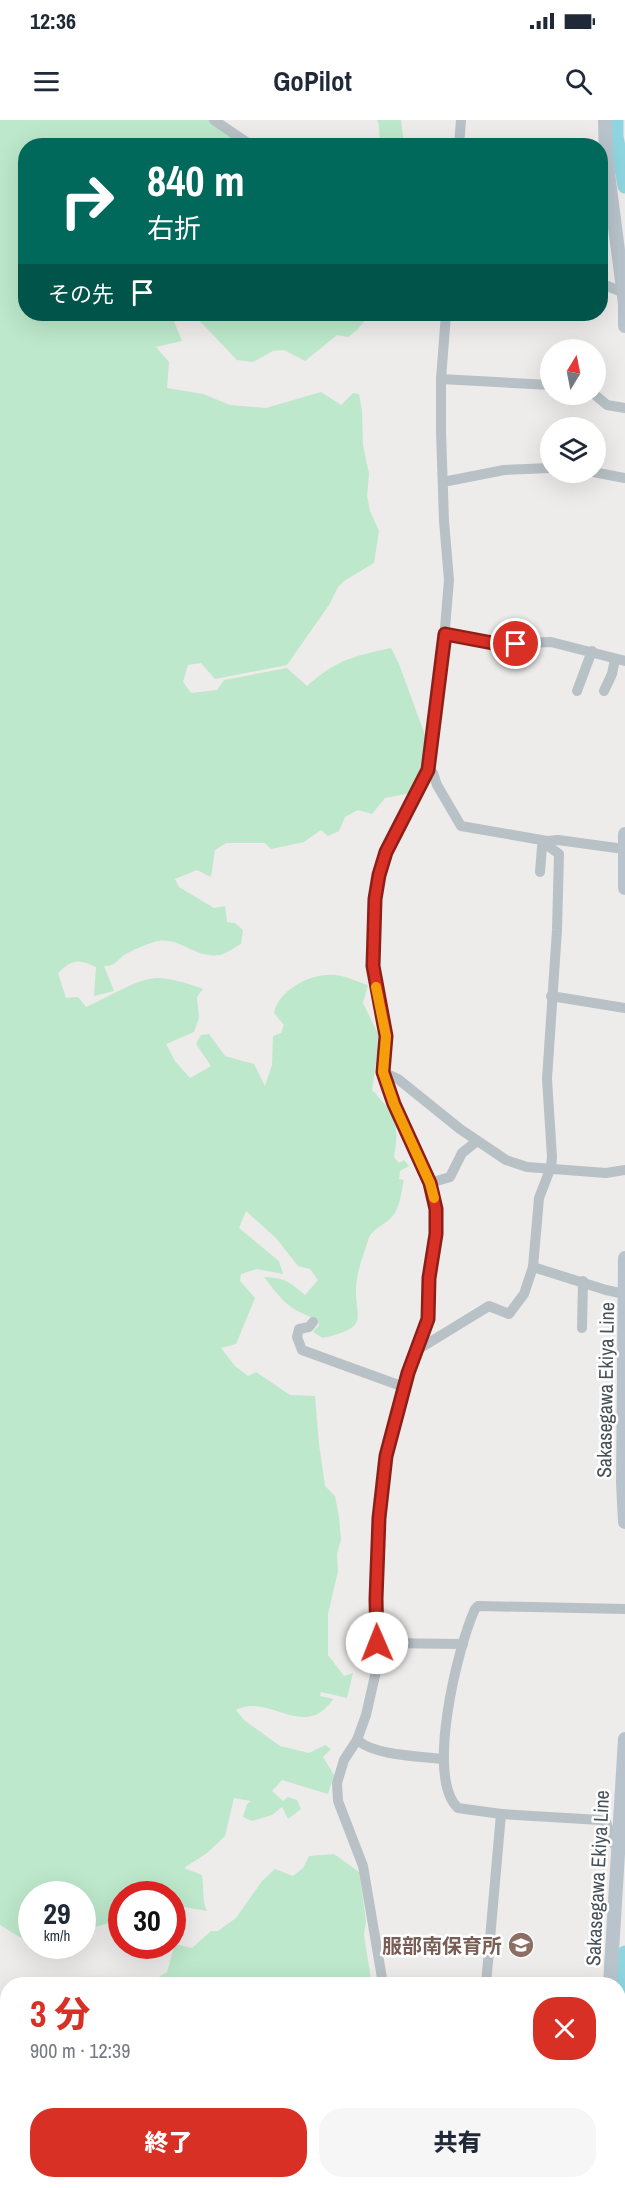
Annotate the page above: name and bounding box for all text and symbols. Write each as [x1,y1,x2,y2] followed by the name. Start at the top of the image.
[30,6,76,36] text: 12:36
[273,63,352,99] text: GoPilot
[30,65,63,98] icon: menu
[562,65,595,98] icon: search
[147,153,245,209] text: 840 m
[48,162,126,240] icon: right
[147,210,201,246] text: 右折
[126,276,159,309] icon: arrive
[48,279,114,309] text: その先
[540,339,606,405] north arrow
[540,339,606,483] map controls
[540,417,606,483] button: layers
[490,618,541,669] pin
[499,627,532,660] icon: arrive
[590,1302,620,1478] street label: Sakasegawa Ekiya Line
[345,1611,409,1675] position arrow
[579,1789,615,1967] street label: Sakasegawa Ekiya Line
[108,1881,186,1959] speed limit sign: 30
[43,1893,71,1933] text: 29
[44,1925,70,1946] text: km/h
[506,1930,536,1960] school or university icon: 服部南保育所
[382,1932,502,1959] place label: 服部南保育所
[30,1990,91,2038] text: 3 分
[533,1997,596,2060] button: close
[30,2037,130,2064] text: 900 m · 12:39
[30,2108,307,2177] button: 終了
[319,2108,596,2177] button: 共有

